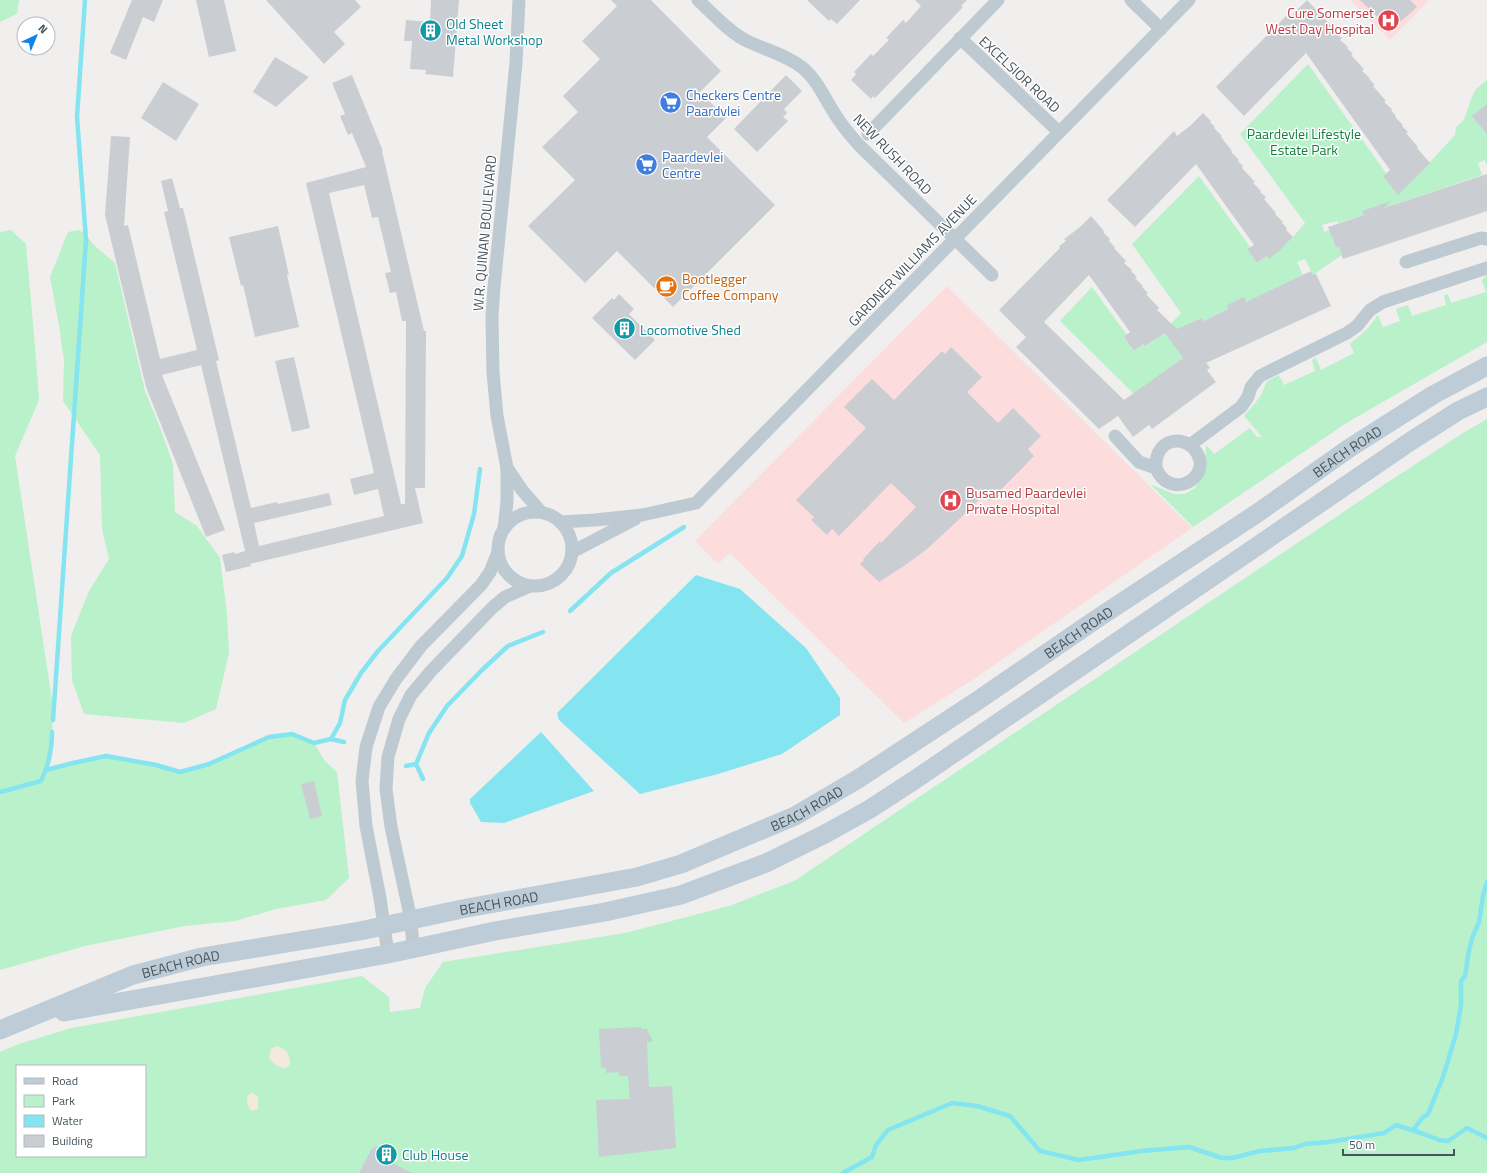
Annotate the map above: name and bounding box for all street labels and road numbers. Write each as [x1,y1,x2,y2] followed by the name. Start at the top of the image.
[975,31,1065,117] street label: EXCELSIOR ROAD
[849,109,937,199] street label: NEW RUSH ROAD
[467,154,501,312] street label: W.R. QUINAN BOULEVARD
[843,189,981,331] street label: GARDNER WILLIAMS AVENUE
[1308,420,1386,482] street label: BEACH ROAD
[1039,601,1117,663] street label: BEACH ROAD
[767,780,847,836] street label: BEACH ROAD
[458,885,540,920] street label: BEACH ROAD
[139,944,221,983] street label: BEACH ROAD

